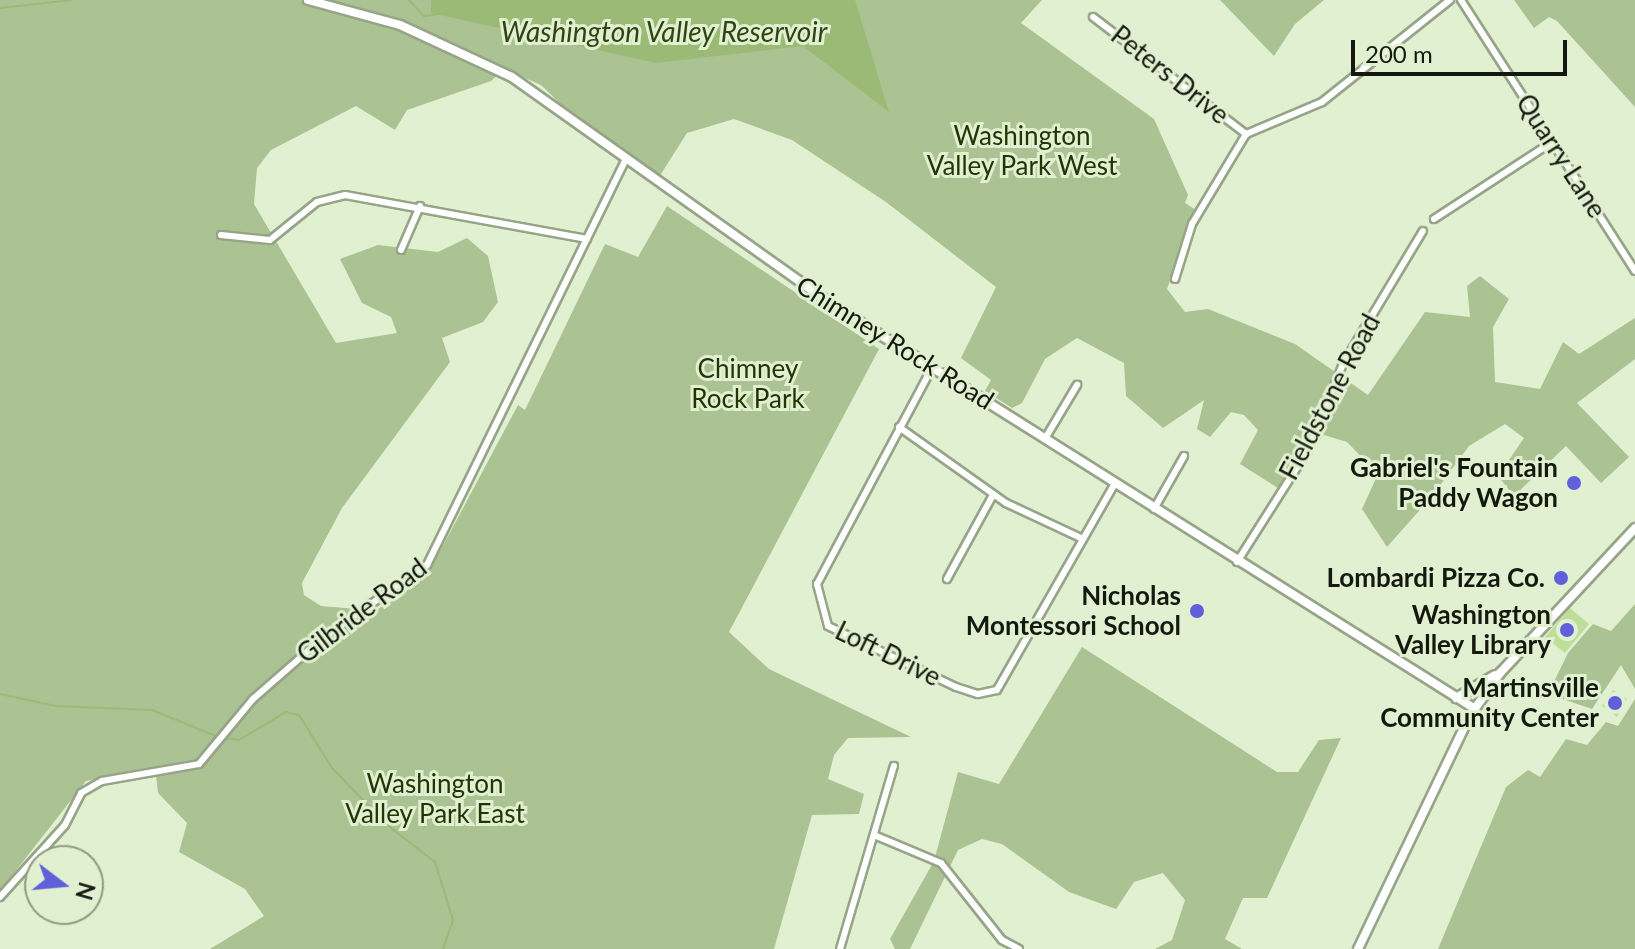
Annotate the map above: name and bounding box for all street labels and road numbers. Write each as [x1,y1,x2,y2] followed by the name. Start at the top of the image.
[1105,19,1235,131] street label: Peters Drive
[1509,88,1613,224] street label: Quarry Lane
[790,269,1000,417] street label: Chimney Rock Road
[1273,309,1387,485] street label: Fieldstone Road
[291,552,433,670] street label: Gilbride Road
[830,615,946,693] street label: Loft Drive

